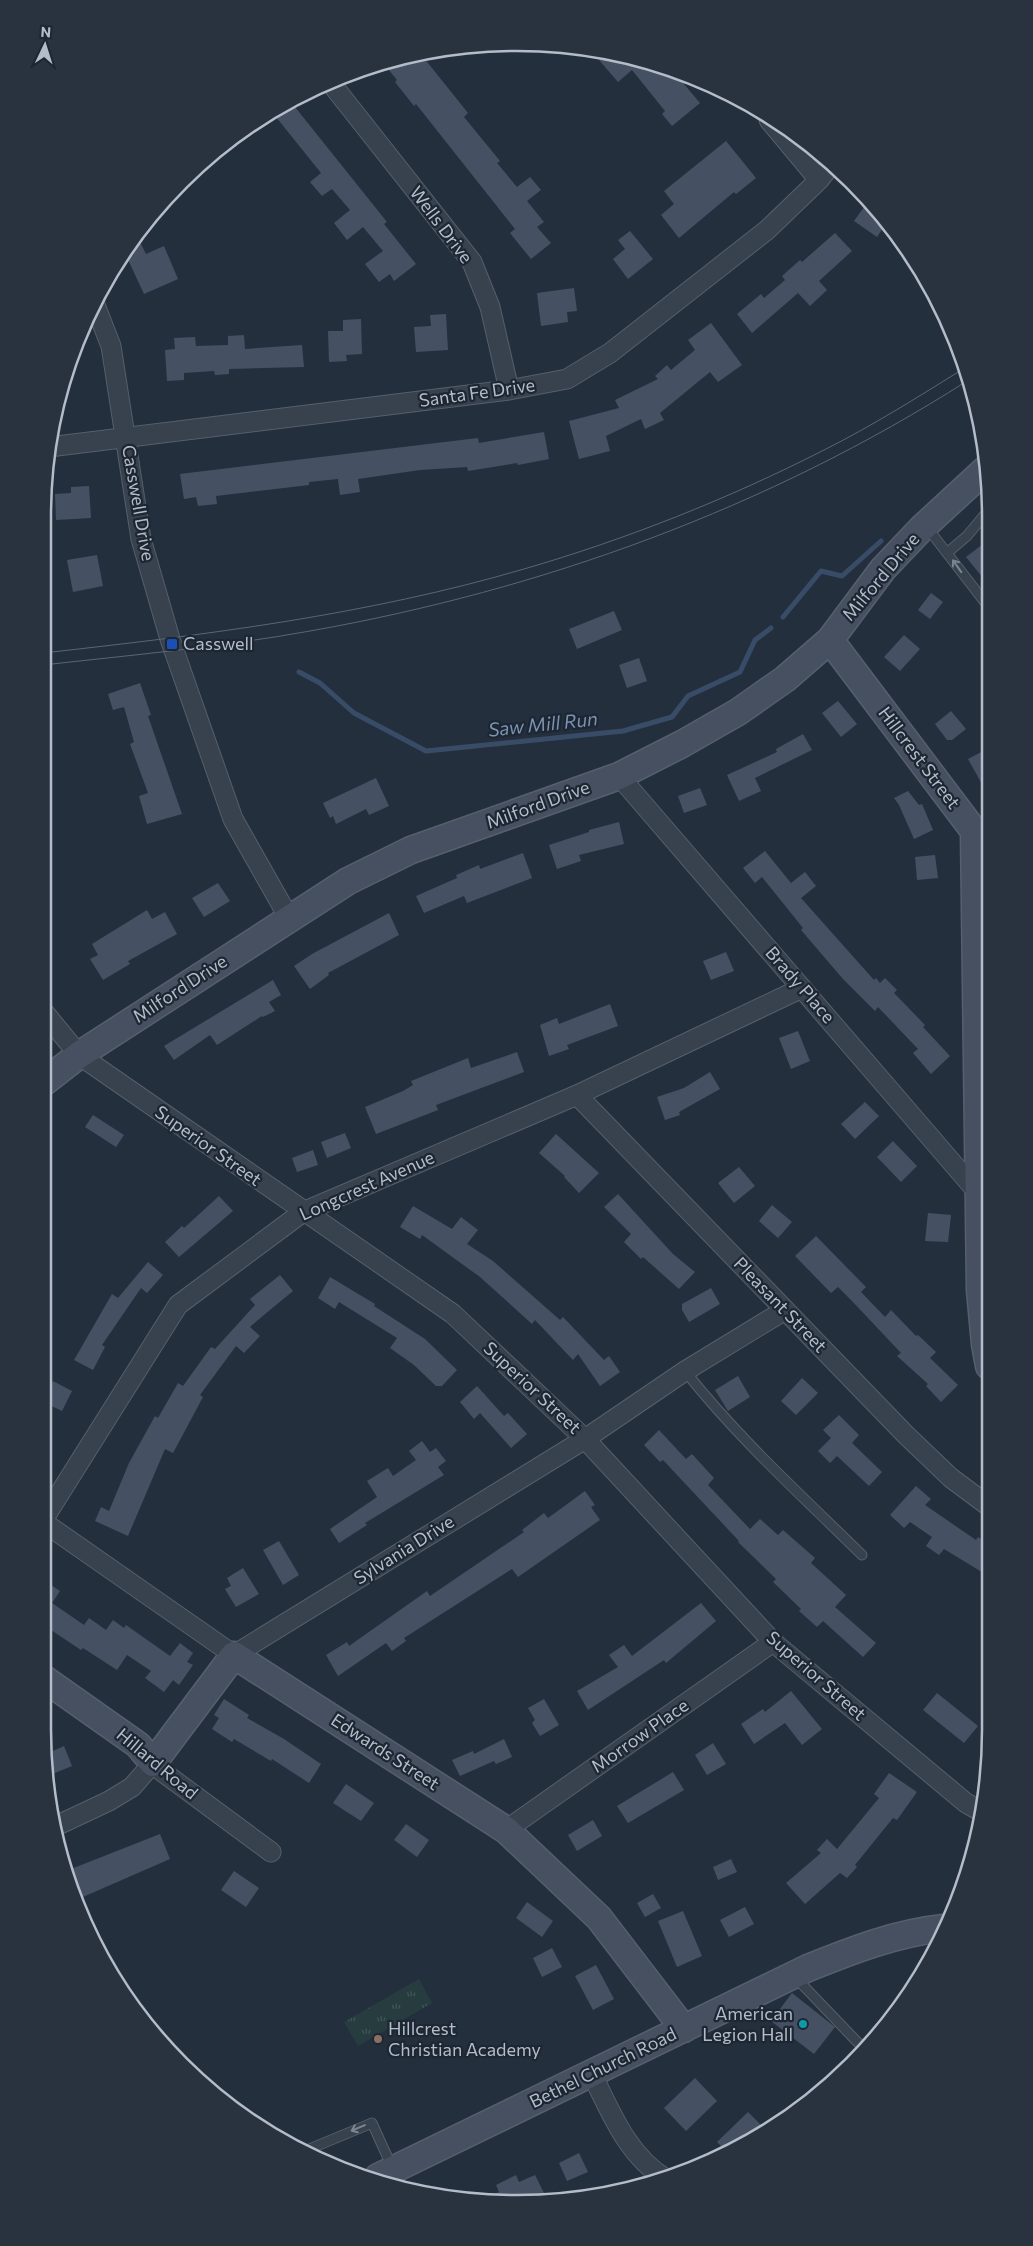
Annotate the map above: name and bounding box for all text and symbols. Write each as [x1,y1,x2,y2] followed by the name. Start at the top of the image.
[20,20,70,70] north arrow
[40,23,52,40] text: N
[406,181,478,267] street label: Wells Drive
[417,373,536,411] street label: Santa Fe Drive
[118,443,160,563] street label: Casswell Drive
[837,528,923,625] street label: Milford Drive
[952,560,962,574] one-way arrow
[183,632,254,654] place label: Casswell
[165,637,179,651] marker: Casswell
[874,702,965,813] street label: Hillcrest Street
[487,706,599,741] water label: Saw Mill Run
[483,775,592,833] street label: Milford Drive
[761,941,840,1027] street label: Brady Place
[128,950,231,1027] street label: Milford Drive
[151,1100,266,1190] street label: Superior Street
[296,1146,437,1225] street label: Longcrest Avenue
[730,1252,832,1357] street label: Pleasant Street
[480,1337,586,1438] street label: Superior Street
[349,1510,458,1589] street label: Sylvania Drive
[762,1626,871,1724] street label: Superior Street
[586,1693,692,1777] street label: Morrow Place
[327,1708,444,1794] street label: Edwards Street
[112,1723,203,1804] street label: Hillard Road
[702,2002,793,2045] place label: American Legion Hall
[388,2017,541,2060] place label: Hillcrest Christian Academy
[797,2018,809,2030] marker: American Legion Hall
[526,2022,679,2112] street label: Bethel Church Road
[372,2033,384,2045] marker: Hillcrest Christian Academy
[351,2124,366,2134] one-way arrow

